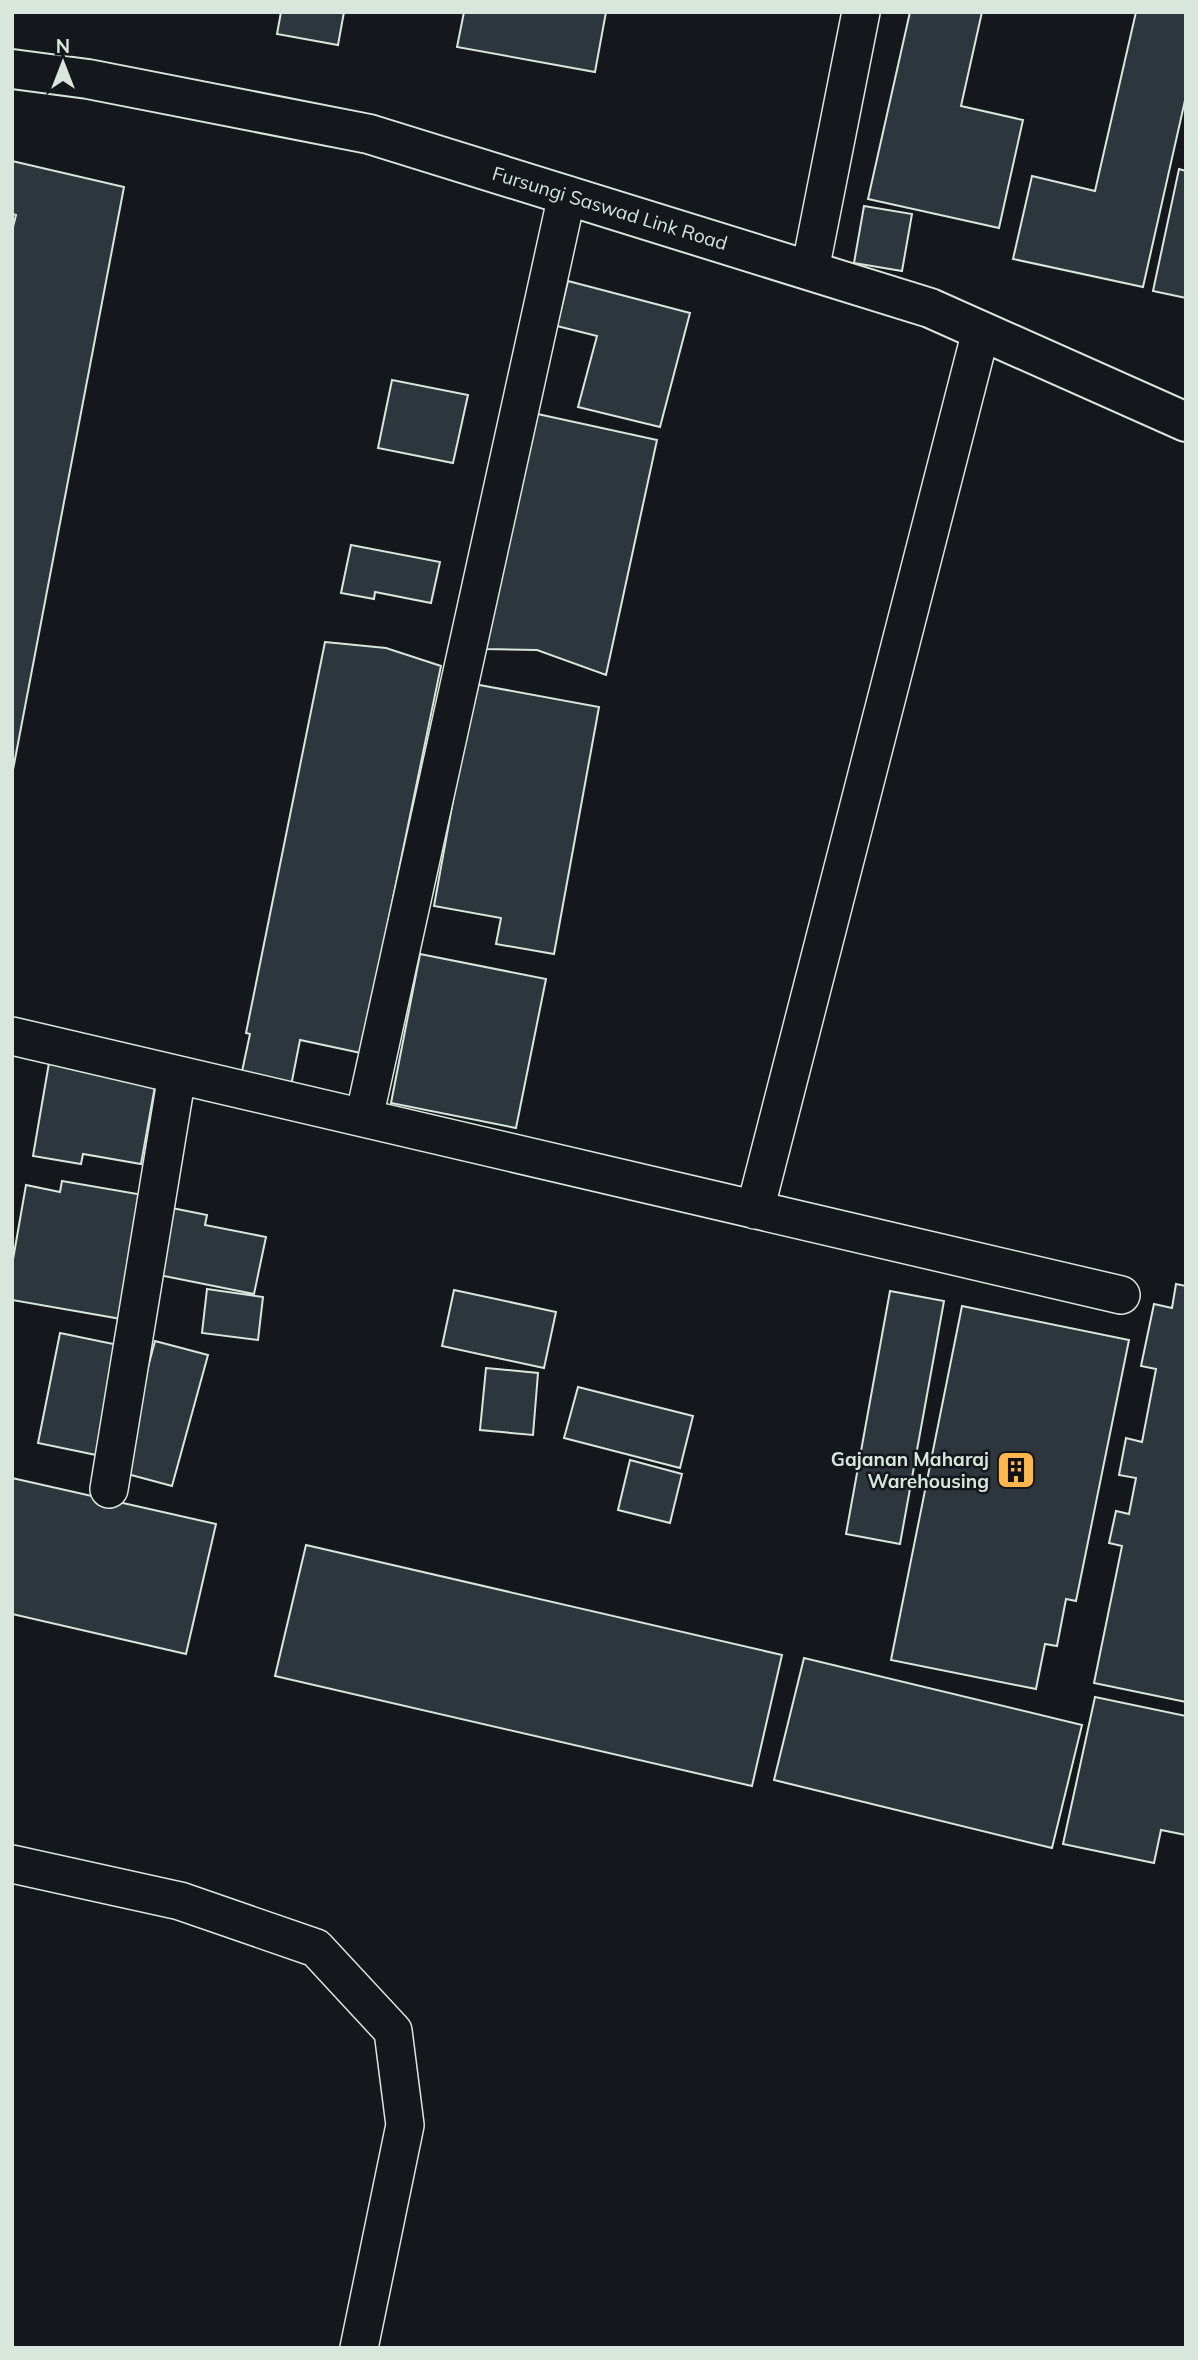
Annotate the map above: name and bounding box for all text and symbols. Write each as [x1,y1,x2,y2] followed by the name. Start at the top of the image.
[28,28,98,98] north arrow
[56,34,70,58] text: N
[490,161,730,255] street label: Fursungi Saswad Link Road
[831,1447,989,1493] place label: Gajanan Maharaj Warehousing
[995,1449,1037,1491] building icon: Gajanan Maharaj Warehousing

